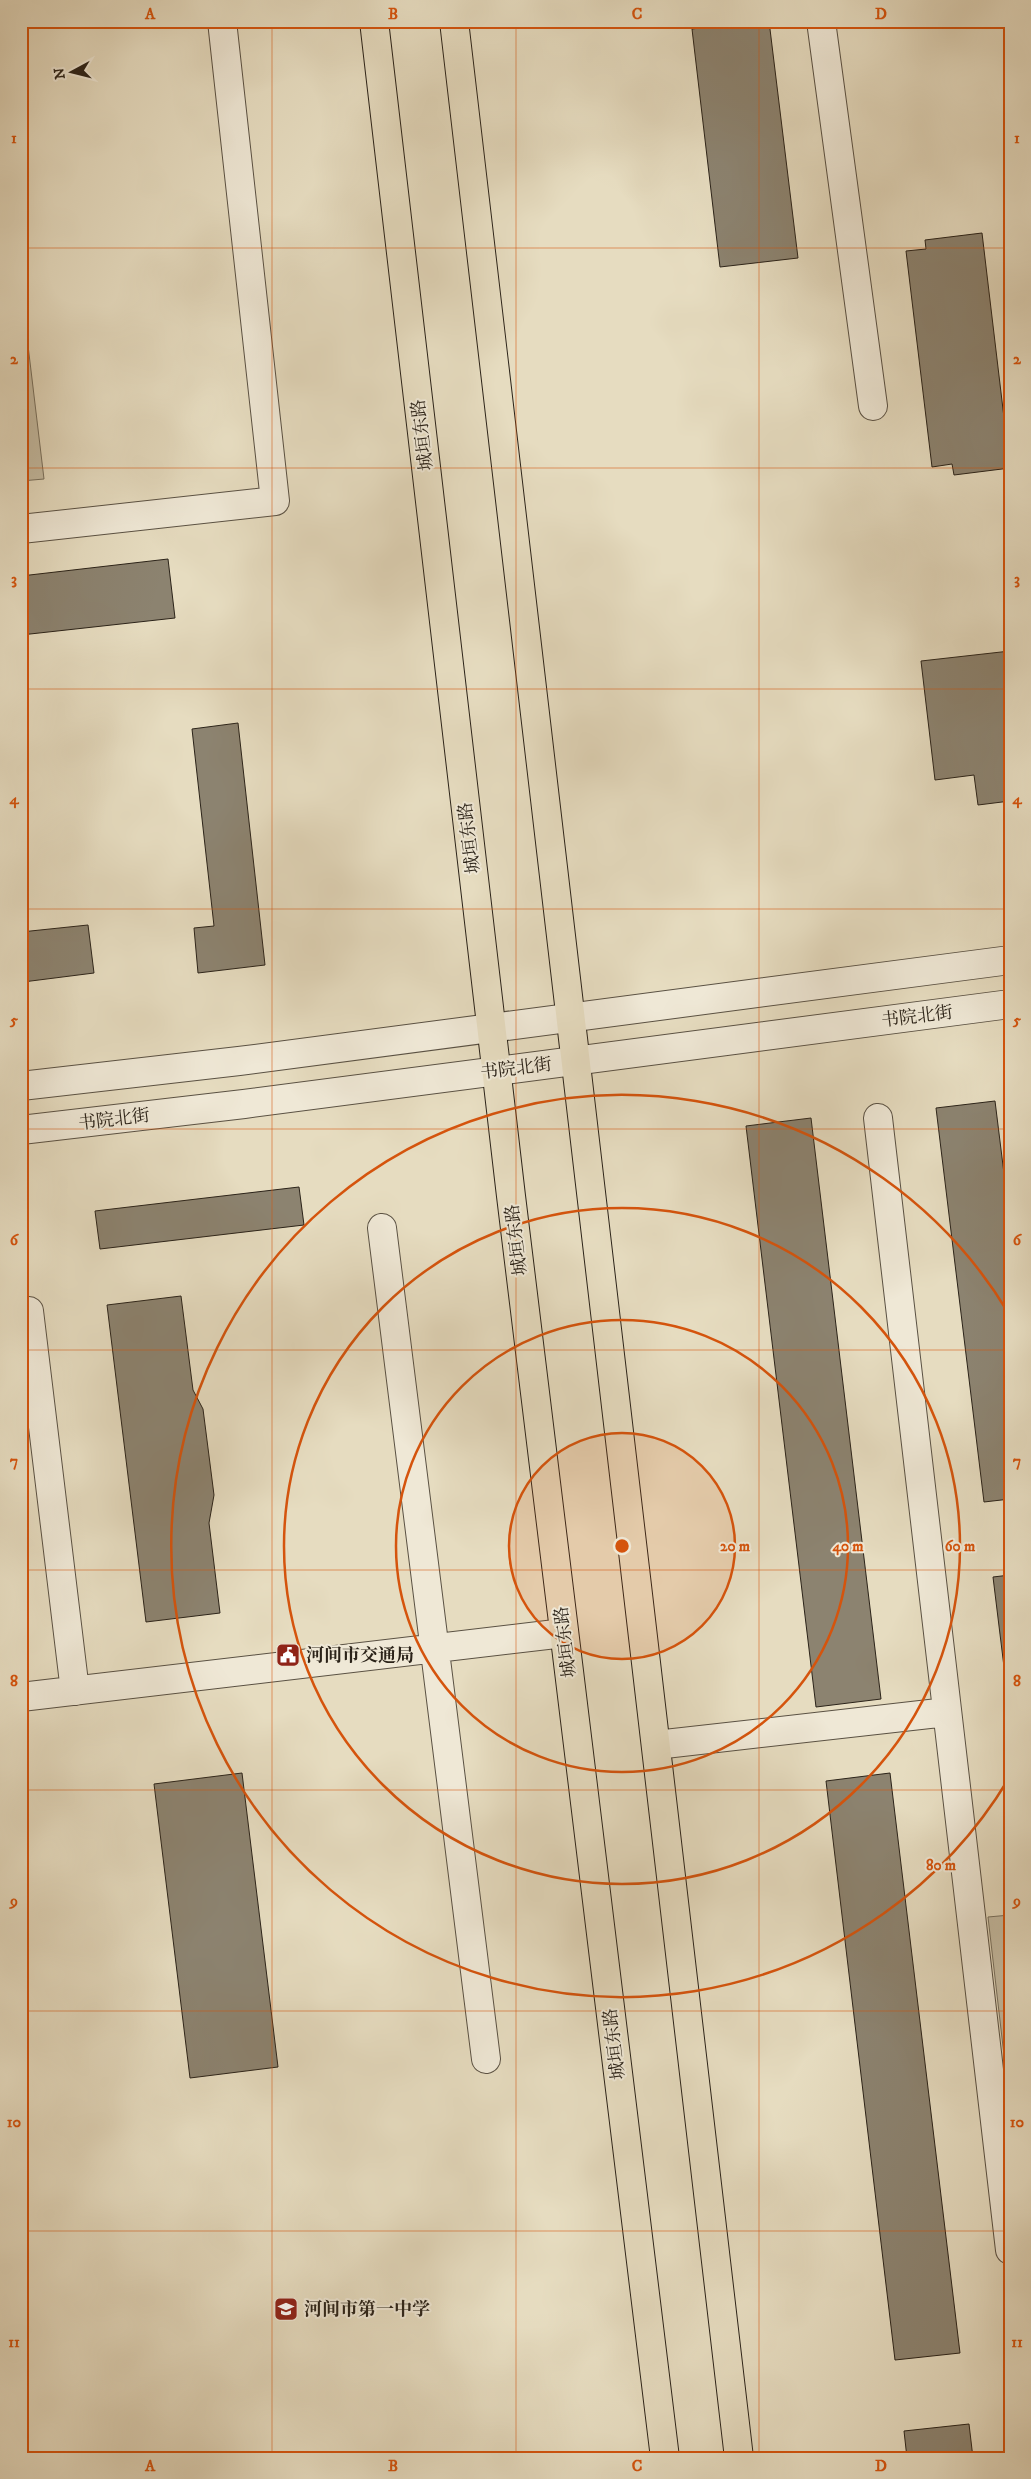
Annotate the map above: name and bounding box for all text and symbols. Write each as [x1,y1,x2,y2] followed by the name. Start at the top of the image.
[144,4,156,24] text: A
[388,4,398,24] text: B
[632,4,642,24] text: C
[875,4,887,24] text: D
[48,48,98,98] north arrow
[50,66,70,80] text: N
[11,128,17,148] text: 1
[1014,128,1020,148] text: 1
[10,349,19,369] text: 2
[1013,349,1022,369] text: 2
[408,398,438,472] street label: 城垣东路
[11,569,17,589] text: 3
[1014,569,1020,589] text: 3
[8,789,19,809] text: 4
[1011,789,1022,809] text: 4
[455,801,485,875] street label: 城垣东路
[880,1002,954,1032] street label: 书院北街
[9,1010,18,1030] text: 5
[1012,1010,1021,1030] text: 5
[479,1054,553,1084] street label: 书院北街
[77,1105,151,1135] street label: 书院北街
[502,1203,532,1277] street label: 城垣东路
[10,1230,20,1250] text: 6
[1013,1230,1023,1250] text: 6
[10,1451,18,1471] text: 7
[1013,1451,1021,1471] text: 7
[613,1537,631,1555] centre of rings
[720,1537,751,1556] text: 20 m
[831,1537,864,1556] text: 40 m
[945,1537,976,1556] text: 60 m
[551,1605,581,1679] street label: 城垣东路
[275,1642,301,1668] public building icon: 河间市交通局
[306,1645,414,1667] place label: 河间市交通局
[10,1671,18,1691] text: 8
[1013,1671,1021,1691] text: 8
[926,1856,957,1875] text: 80 m
[9,1891,18,1911] text: 9
[1012,1891,1021,1911] text: 9
[600,2007,630,2081] street label: 城垣东路
[7,2112,22,2132] text: 10
[1010,2112,1025,2132] text: 10
[273,2296,299,2322] school or university icon: 河间市第一中学
[304,2299,430,2321] place label: 河间市第一中学
[8,2332,20,2352] text: 11
[1011,2332,1023,2352] text: 11
[144,2456,156,2476] text: A
[388,2456,398,2476] text: B
[632,2456,642,2476] text: C
[875,2456,887,2476] text: D

